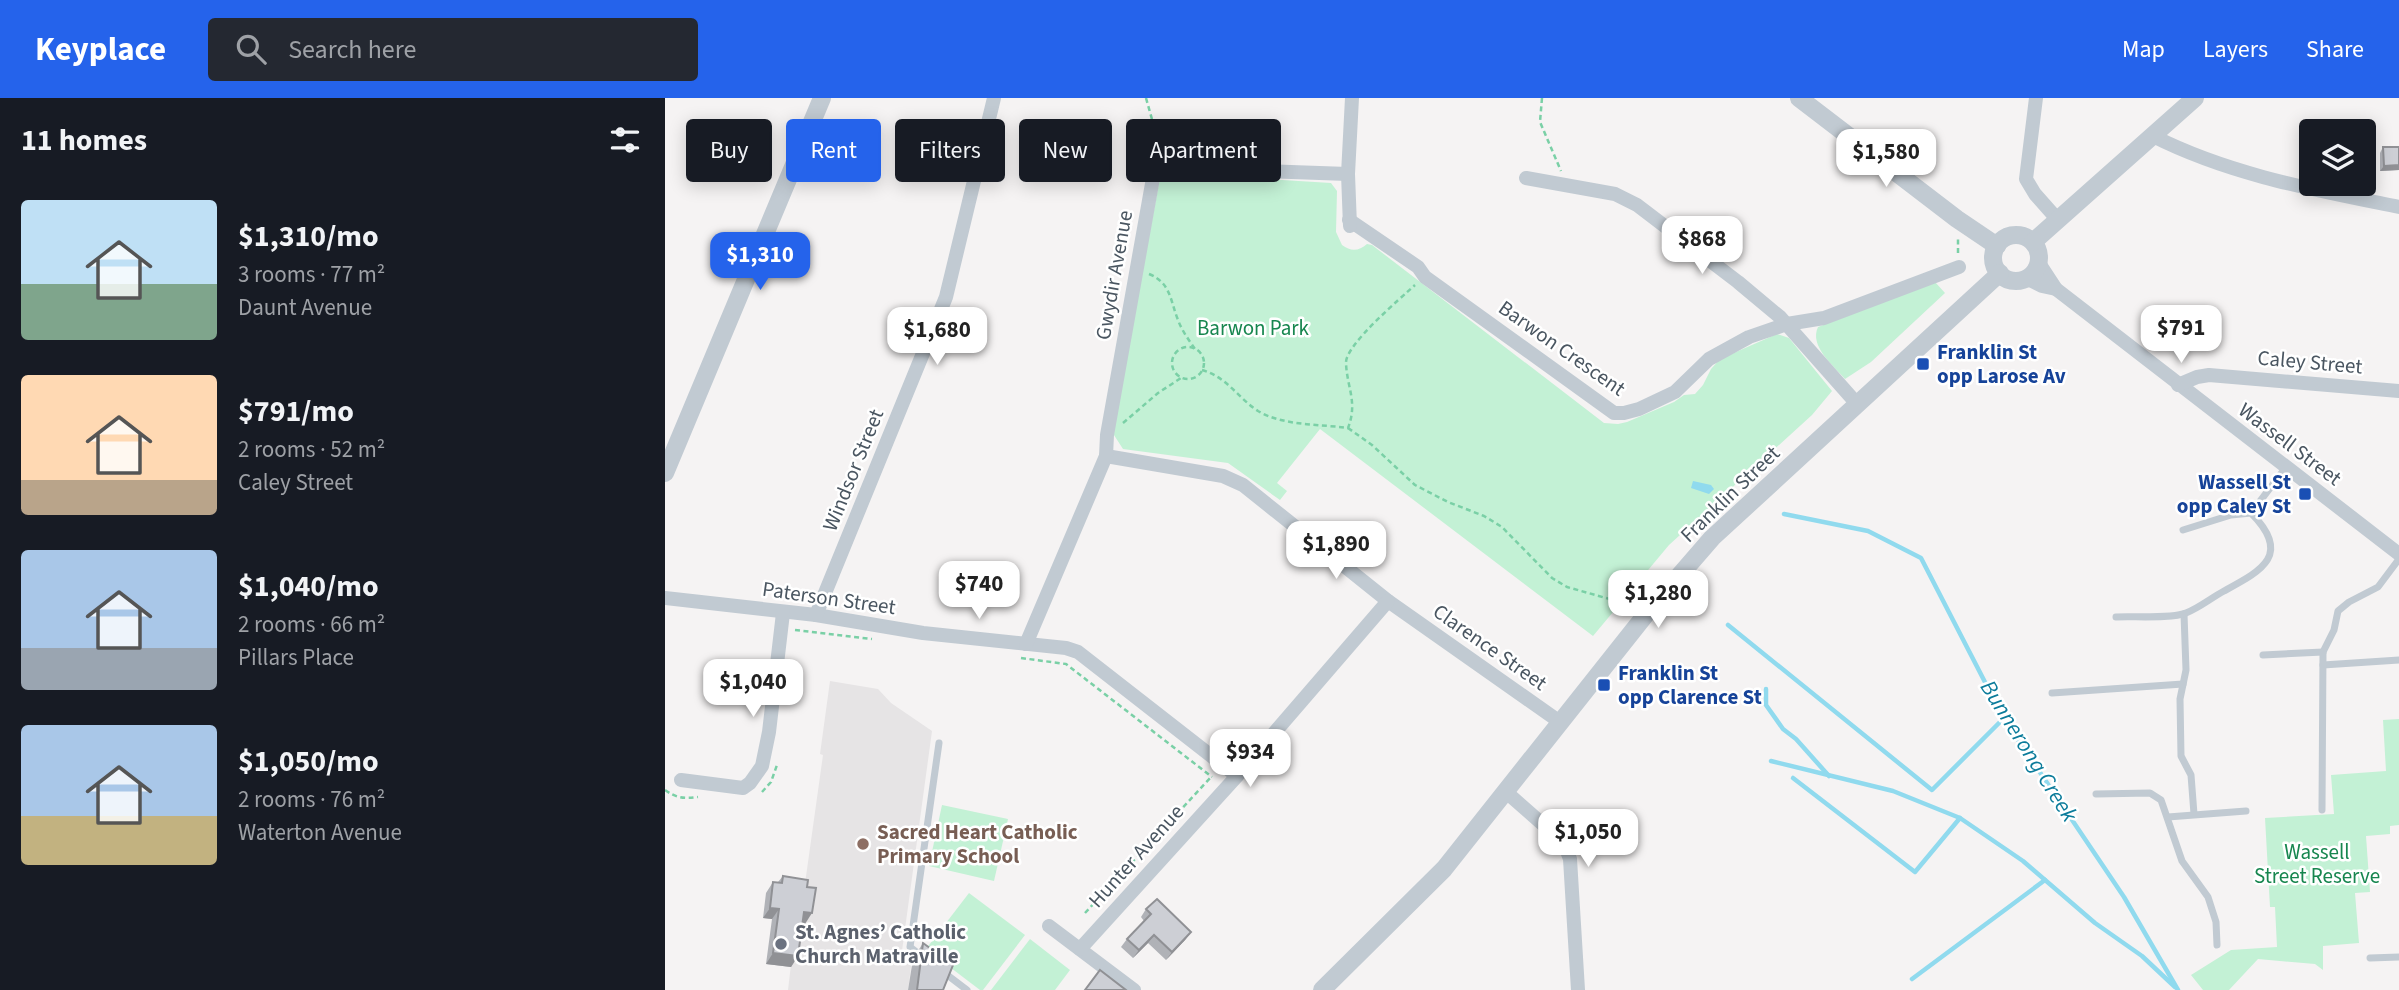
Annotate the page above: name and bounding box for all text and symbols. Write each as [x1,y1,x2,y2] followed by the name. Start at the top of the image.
[208,18,698,81] search box
[35,26,166,73] text: Keyplace
[232,30,270,68] icon: search
[288,31,416,68] text: Search here
[2122,32,2165,67] text: Map
[2203,32,2268,67] text: Layers
[2306,32,2364,67] text: Share
[21,119,147,162] text: 11 homes
[686,119,772,182] chip: Buy
[786,119,881,182] chip: Rent
[895,119,1005,182] chip: Filters
[1019,119,1112,182] chip: New
[1126,119,1281,182] chip: Apartment
[2299,119,2376,196] map controls
[2299,119,2376,196] button: layers
[606,121,644,159] icon: filters
[1829,130,1943,189] pin: $1,580
[1852,135,1920,168] text: $1,580
[1088,208,1140,342] street label: Gwydir Avenue
[238,215,379,258] text: $1,310/mo
[1661,216,1743,276] pin: $868
[1678,222,1726,255] text: $868
[77,228,161,312] icon: home
[703,232,817,292] pin: $1,310
[726,238,794,271] text: $1,310
[238,258,385,291] text: 3 rooms · 77 m²
[238,291,372,324] text: Daunt Avenue
[1492,293,1632,403] street label: Barwon Crescent
[2140,306,2222,365] pin: $791
[880,308,994,367] pin: $1,680
[2157,311,2205,344] text: $791
[903,313,971,346] text: $1,680
[1197,313,1310,343] park label: Barwon Park
[1937,337,2066,391] place label: Franklin St opp Larose Av
[2256,342,2364,382] street label: Caley Street
[1915,356,1931,372] marker: Franklin St opp Larose Av
[238,390,354,433] text: $791/mo
[2232,395,2348,493] street label: Wassell Street
[77,403,161,487] icon: home
[815,405,891,535] street label: Windsor Street
[238,433,385,466] text: 2 rooms · 52 m²
[1674,439,1786,549] street label: Franklin Street
[238,466,353,499] text: Caley Street
[2177,467,2291,521] place label: Wassell St opp Caley St
[2297,486,2313,502] marker: Wassell St opp Caley St
[1279,522,1393,581] pin: $1,890
[1302,527,1370,560] text: $1,890
[938,561,1020,621] pin: $740
[238,565,379,608] text: $1,040/mo
[955,567,1003,600] text: $740
[1601,570,1715,630] pin: $1,280
[760,574,898,622] street label: Paterson Street
[1624,576,1692,609] text: $1,280
[77,578,161,662] icon: home
[1427,596,1553,698] street label: Clarence Street
[238,608,385,641] text: 2 rooms · 66 m²
[238,641,354,674] text: Pillars Place
[1618,658,1762,712] place label: Franklin St opp Clarence St
[696,660,810,719] pin: $1,040
[719,665,787,698] text: $1,040
[1972,674,2086,829] water label: Bunnerong Creek
[1596,677,1612,693] marker: Franklin St opp Clarence St
[1209,730,1291,789] pin: $934
[1226,735,1274,768] text: $934
[238,740,379,783] text: $1,050/mo
[77,753,161,837] icon: home
[238,783,385,816] text: 2 rooms · 76 m²
[1081,798,1191,914] street label: Hunter Avenue
[1531,810,1645,869] pin: $1,050
[1554,815,1622,848] text: $1,050
[238,816,402,849] text: Waterton Avenue
[877,817,1078,871] place label: Sacred Heart Catholic Primary School
[855,836,871,852] marker: Sacred Heart Catholic Primary School
[2254,837,2380,891] park label: Wassell Street Reserve
[795,917,966,971] place label: St. Agnes’ Catholic Church Matraville
[773,936,789,952] marker: St. Agnes’ Catholic Church Matraville

